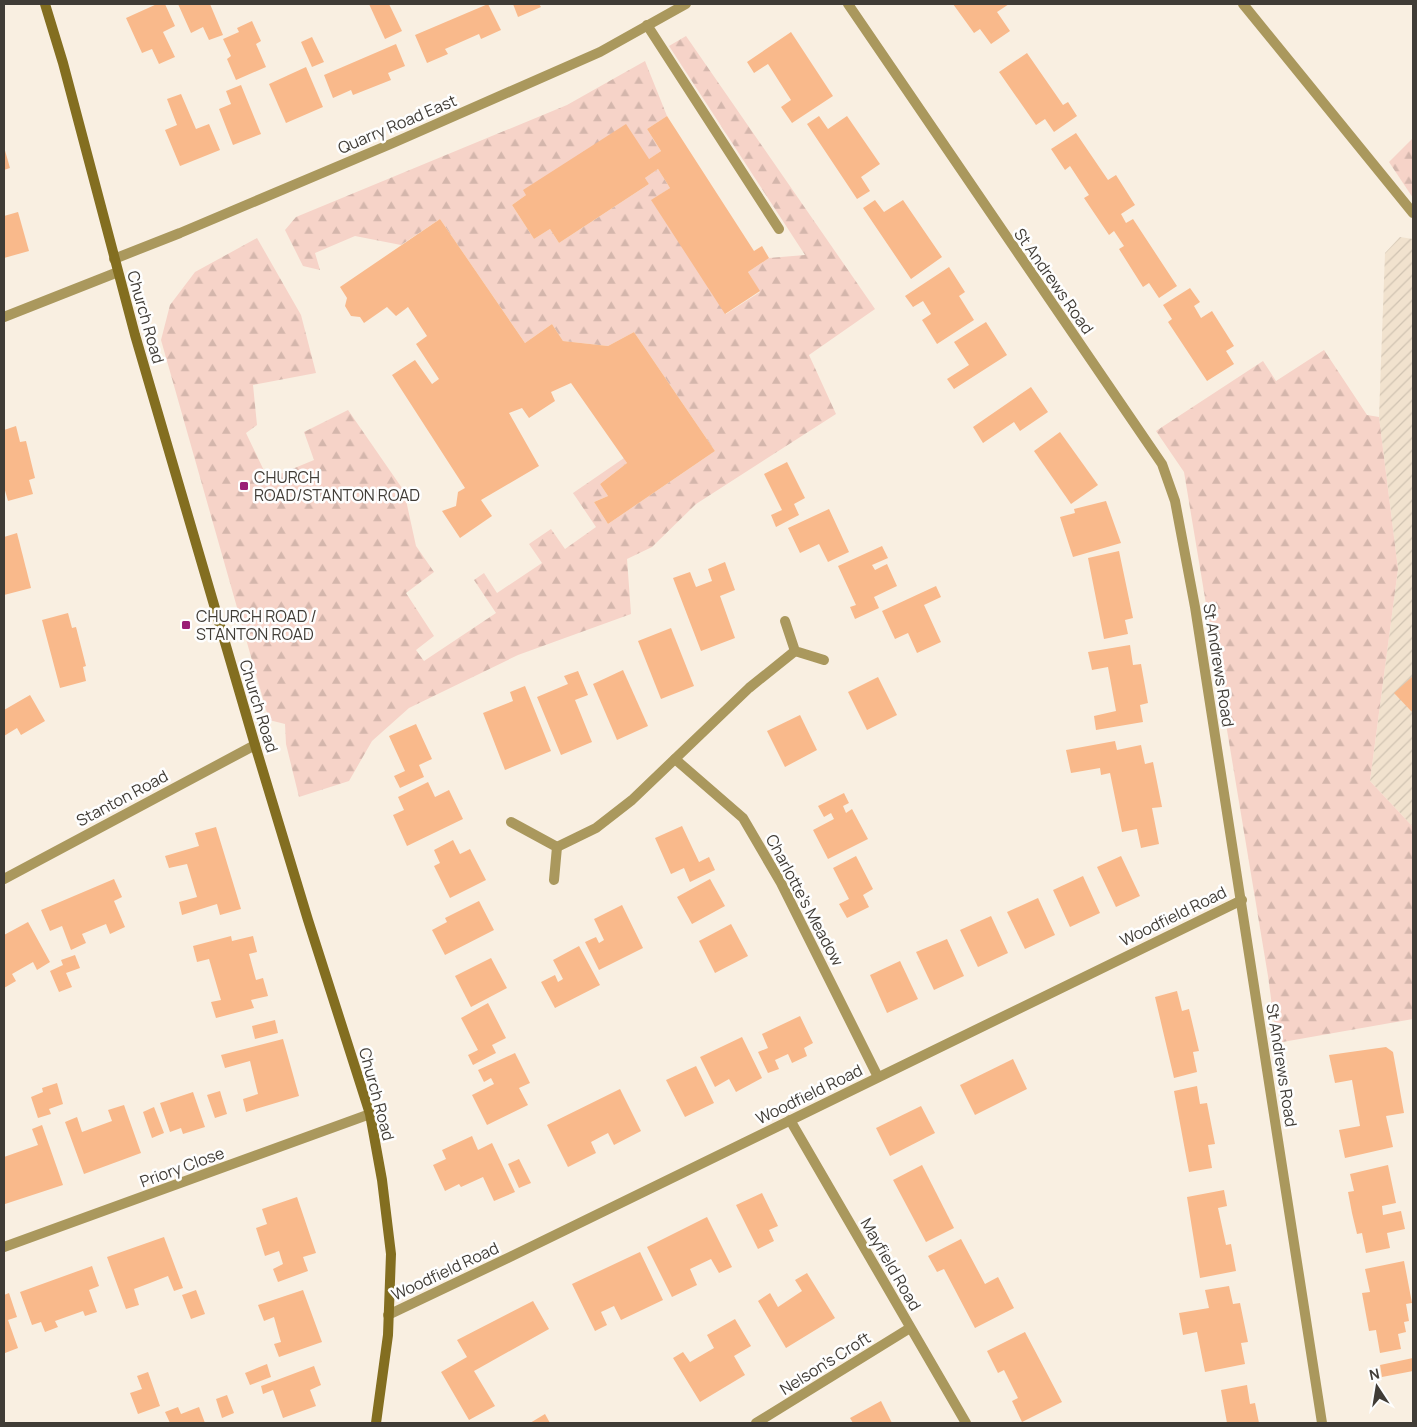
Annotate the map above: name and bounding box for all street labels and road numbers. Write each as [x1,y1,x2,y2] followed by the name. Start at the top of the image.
[334,89,460,159] street label: Quarry Road East
[1009,224,1099,338] street label: St Andrews Road
[122,268,170,366] street label: Church Road
[1198,602,1240,728] street label: St Andrews Road
[235,657,283,755] street label: Church Road
[72,765,172,831] street label: Stanton Road
[761,830,849,970] street label: Charlotte's Meadow
[1116,881,1230,951] street label: Woodfield Road
[1261,1002,1303,1128] street label: St Andrews Road
[354,1045,400,1143] street label: Church Road
[752,1059,866,1129] street label: Woodfield Road
[137,1142,227,1192] street label: Priory Close
[856,1214,926,1314] street label: Mayfield Road
[388,1237,502,1305] street label: Woodfield Road
[775,1326,875,1400] street label: Nelson's Croft

